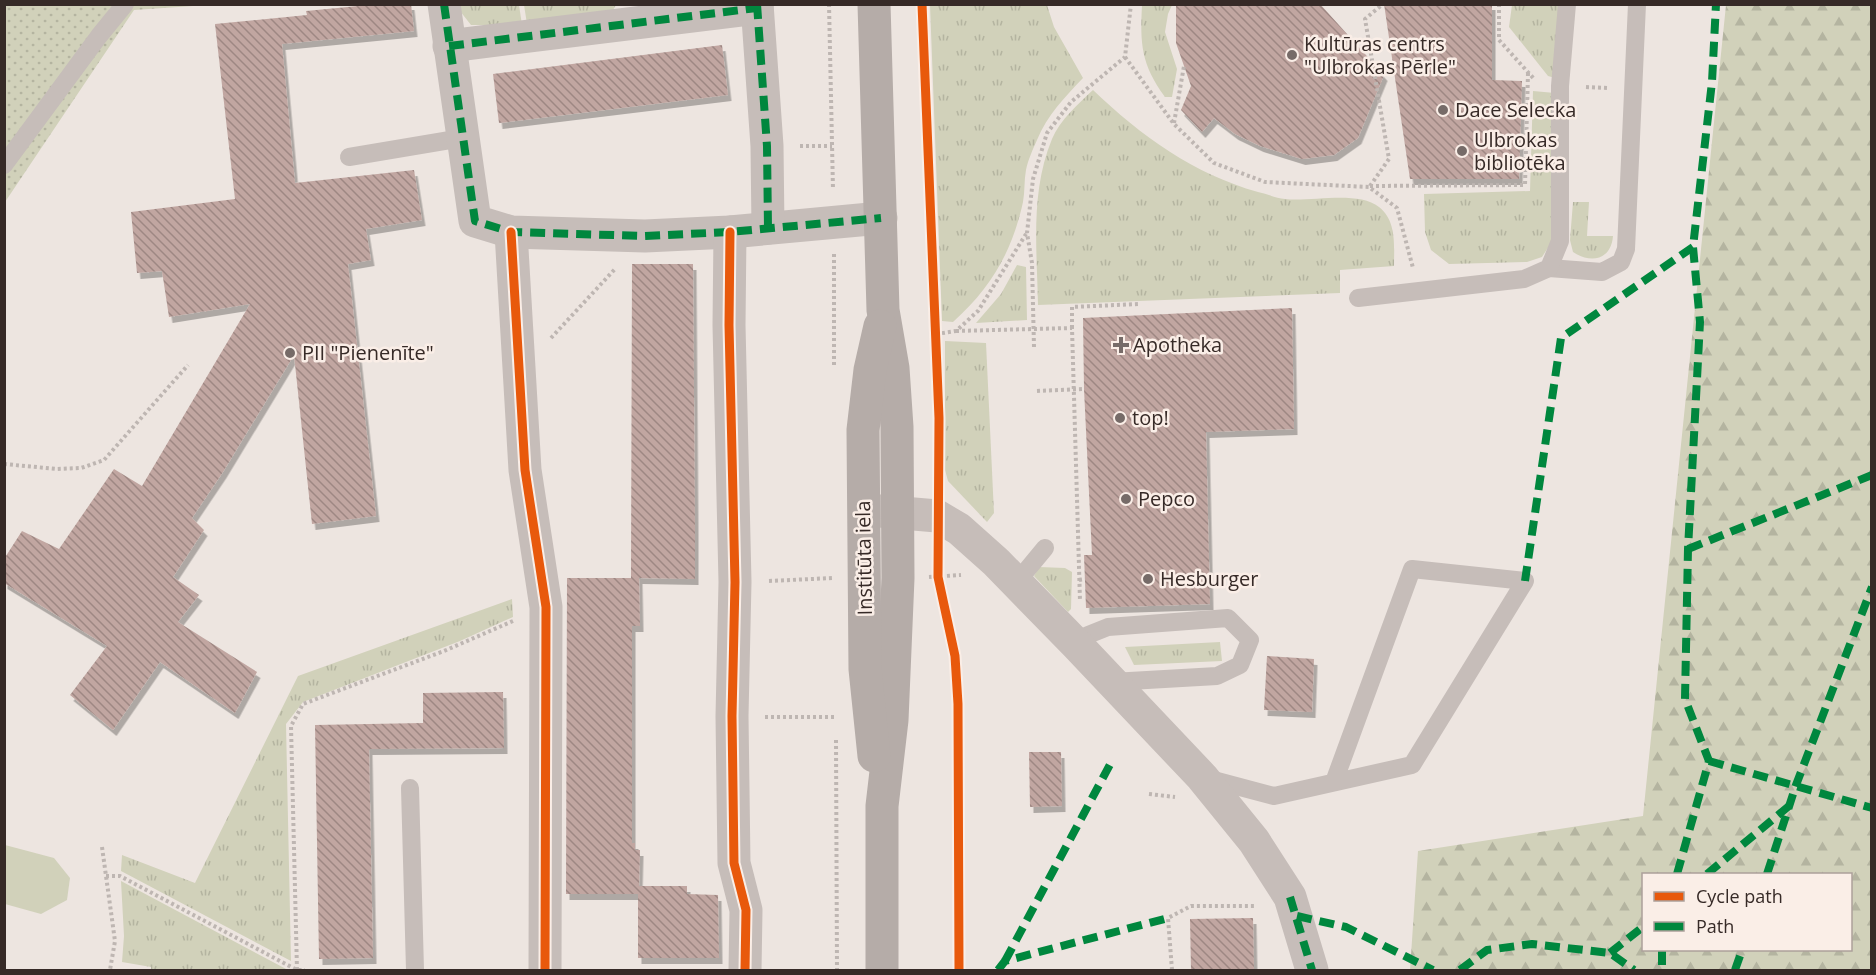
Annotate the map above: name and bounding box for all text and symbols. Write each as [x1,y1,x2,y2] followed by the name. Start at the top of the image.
[1304,30,1456,80] place label: Kultūras centrs "Ulbrokas Pērle"
[1285,48,1299,62] marker: Kultūras centrs "Ulbrokas Pērle"
[1455,96,1576,123] place label: Dace Selecka
[1436,103,1450,117] marker: Dace Selecka
[1474,126,1566,176] place label: Ulbrokas bibliotēka
[1455,144,1469,158] marker: Ulbrokas bibliotēka
[1133,331,1222,358] place label: Apotheka
[1114,338,1128,352] marker: Apotheka
[302,339,434,366] place label: PII "Pienenīte"
[283,346,297,360] marker: PII "Pienenīte"
[1132,404,1169,431] place label: top!
[1113,411,1127,425] marker: top!
[1138,485,1195,512] place label: Pepco
[1119,492,1133,506] marker: Pepco
[849,500,878,616] street label: Institūta iela
[1160,565,1258,592] place label: Hesburger
[1141,572,1155,586] marker: Hesburger
[1642,873,1852,951] legend
[1696,884,1783,908] text: Cycle path
[1696,914,1734,938] text: Path

